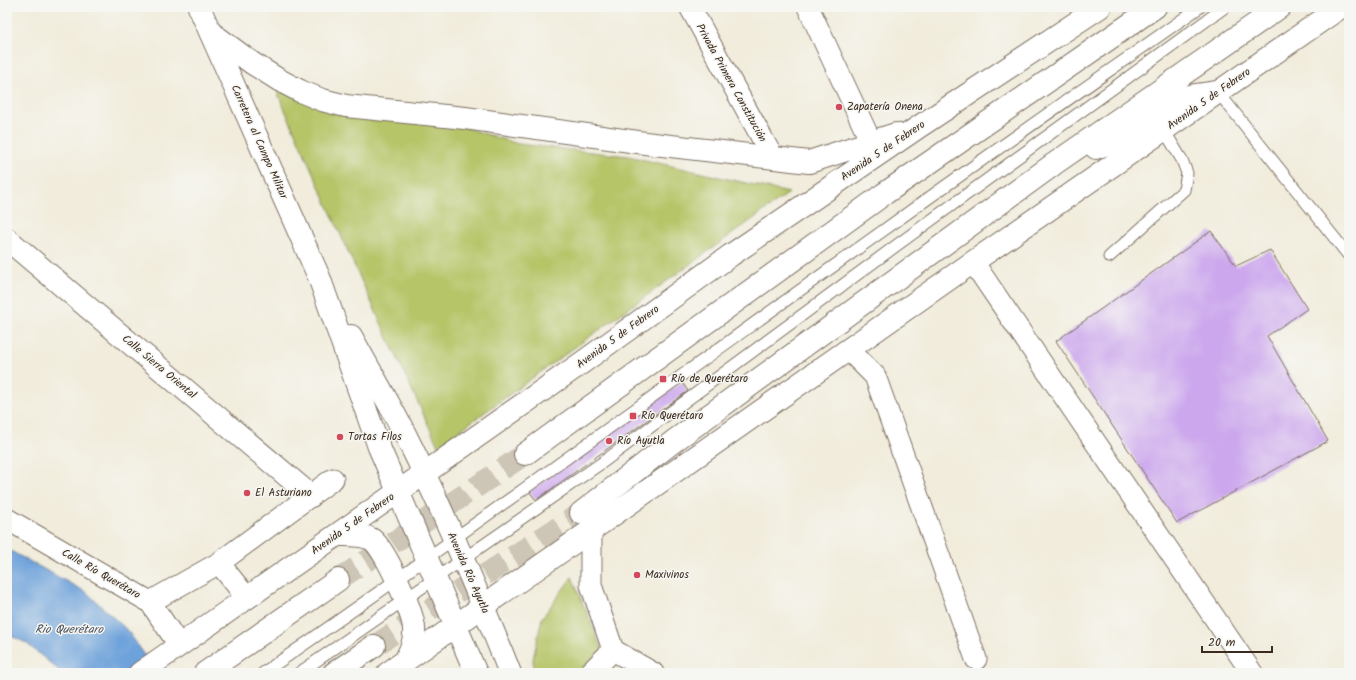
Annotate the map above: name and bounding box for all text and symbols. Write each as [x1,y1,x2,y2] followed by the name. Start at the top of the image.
[691,20,771,146] street label: Privada Primera Constitución
[1163,63,1255,135] street label: Avenida 5 de Febrero
[226,82,293,203] street label: Carretera al Campo Militar
[847,98,923,116] place label: Zapatería Onena
[834,102,844,112] marker: Zapatería Onena
[837,116,929,186] street label: Avenida 5 de Febrero
[573,301,663,373] street label: Avenida 5 de Febrero
[118,330,201,404] street label: Calle Sierra Oriental
[671,370,748,388] place label: Río de Querétaro
[658,374,668,384] marker: Río de Querétaro
[641,407,703,425] place label: Río Querétaro
[628,411,638,421] marker: Río Querétaro
[348,428,402,446] place label: Tortas Filos
[335,432,345,442] marker: Tortas Filos
[617,432,665,450] place label: Río Ayutla
[604,436,614,446] marker: Río Ayutla
[255,484,312,502] place label: El Asturiano
[242,488,252,498] marker: El Asturiano
[307,488,399,560] street label: Avenida 5 de Febrero
[442,529,494,617] street label: Avenida Río Ayutla
[58,544,144,604] street label: Calle Río Querétaro
[645,566,689,584] place label: Maxivinos
[632,570,642,580] marker: Maxivinos
[35,620,105,639] water label: Rio Querétaro
[1202,628,1272,654] scale bar
[1208,633,1236,652] text: 20 m

